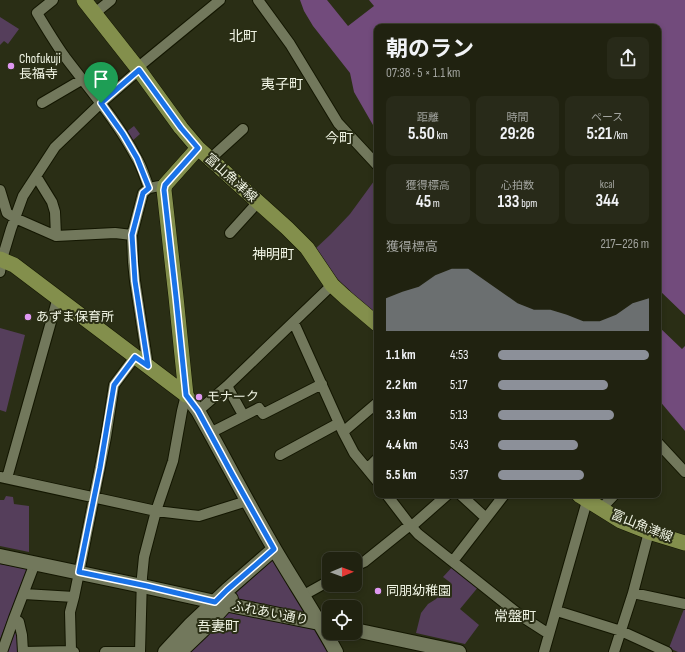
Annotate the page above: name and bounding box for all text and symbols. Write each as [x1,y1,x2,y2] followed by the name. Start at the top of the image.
[229,28,257,45] district label: 北町
[386,36,474,63] text: 朝のラン
[607,37,649,79] button: share
[19,51,61,82] place label: Chofukuji 長福寺
[6,61,16,71] marker: Chofukuji 長福寺
[84,62,118,103] pin
[386,65,460,81] text: 07:38 · 5 × 1.1 km
[90,68,112,90] icon: arrive
[261,76,303,93] district label: 夷子町
[417,111,439,124] text: 距離
[506,111,528,124] text: 時間
[591,111,623,124] text: ペース
[408,124,435,144] text: 5.50
[500,124,535,144] text: 29:26
[586,124,612,144] text: 5:21
[435,129,448,142] text: km
[612,129,628,142] text: /km
[325,130,353,147] district label: 今町
[201,150,261,206] street label: 富山魚津線
[600,178,614,191] text: kcal
[406,179,450,192] text: 獲得標高
[501,179,534,192] text: 心拍数
[595,191,619,211] text: 344
[416,192,431,212] text: 45
[498,192,519,212] text: 133
[431,197,440,210] text: m
[519,197,537,210] text: bpm
[600,236,649,252] text: 217–226 m
[386,239,438,255] text: 獲得標高
[252,246,294,263] district label: 神明町
[36,309,114,325] place label: あずま保育所
[23,312,33,322] marker: あずま保育所
[386,347,416,363] text: 1.1 km
[450,347,469,363] text: 4:53
[386,377,417,393] text: 2.2 km
[450,377,467,393] text: 5:17
[207,389,259,405] place label: モナーク
[194,392,204,402] marker: モナーク
[386,407,417,423] text: 3.3 km
[450,407,468,423] text: 5:13
[386,437,417,453] text: 4.4 km
[450,437,469,453] text: 5:43
[386,467,417,483] text: 5.5 km
[450,467,468,483] text: 5:37
[609,506,675,546] street label: 富山魚津線
[322,552,362,592] north arrow
[322,552,362,640] map controls
[386,583,451,599] place label: 同朋幼稚園
[373,586,383,596] marker: 同朋幼稚園
[230,598,310,628] street label: ふれあい通り
[322,600,362,640] button: locate
[494,608,536,625] district label: 常盤町
[197,618,239,635] district label: 吾妻町

